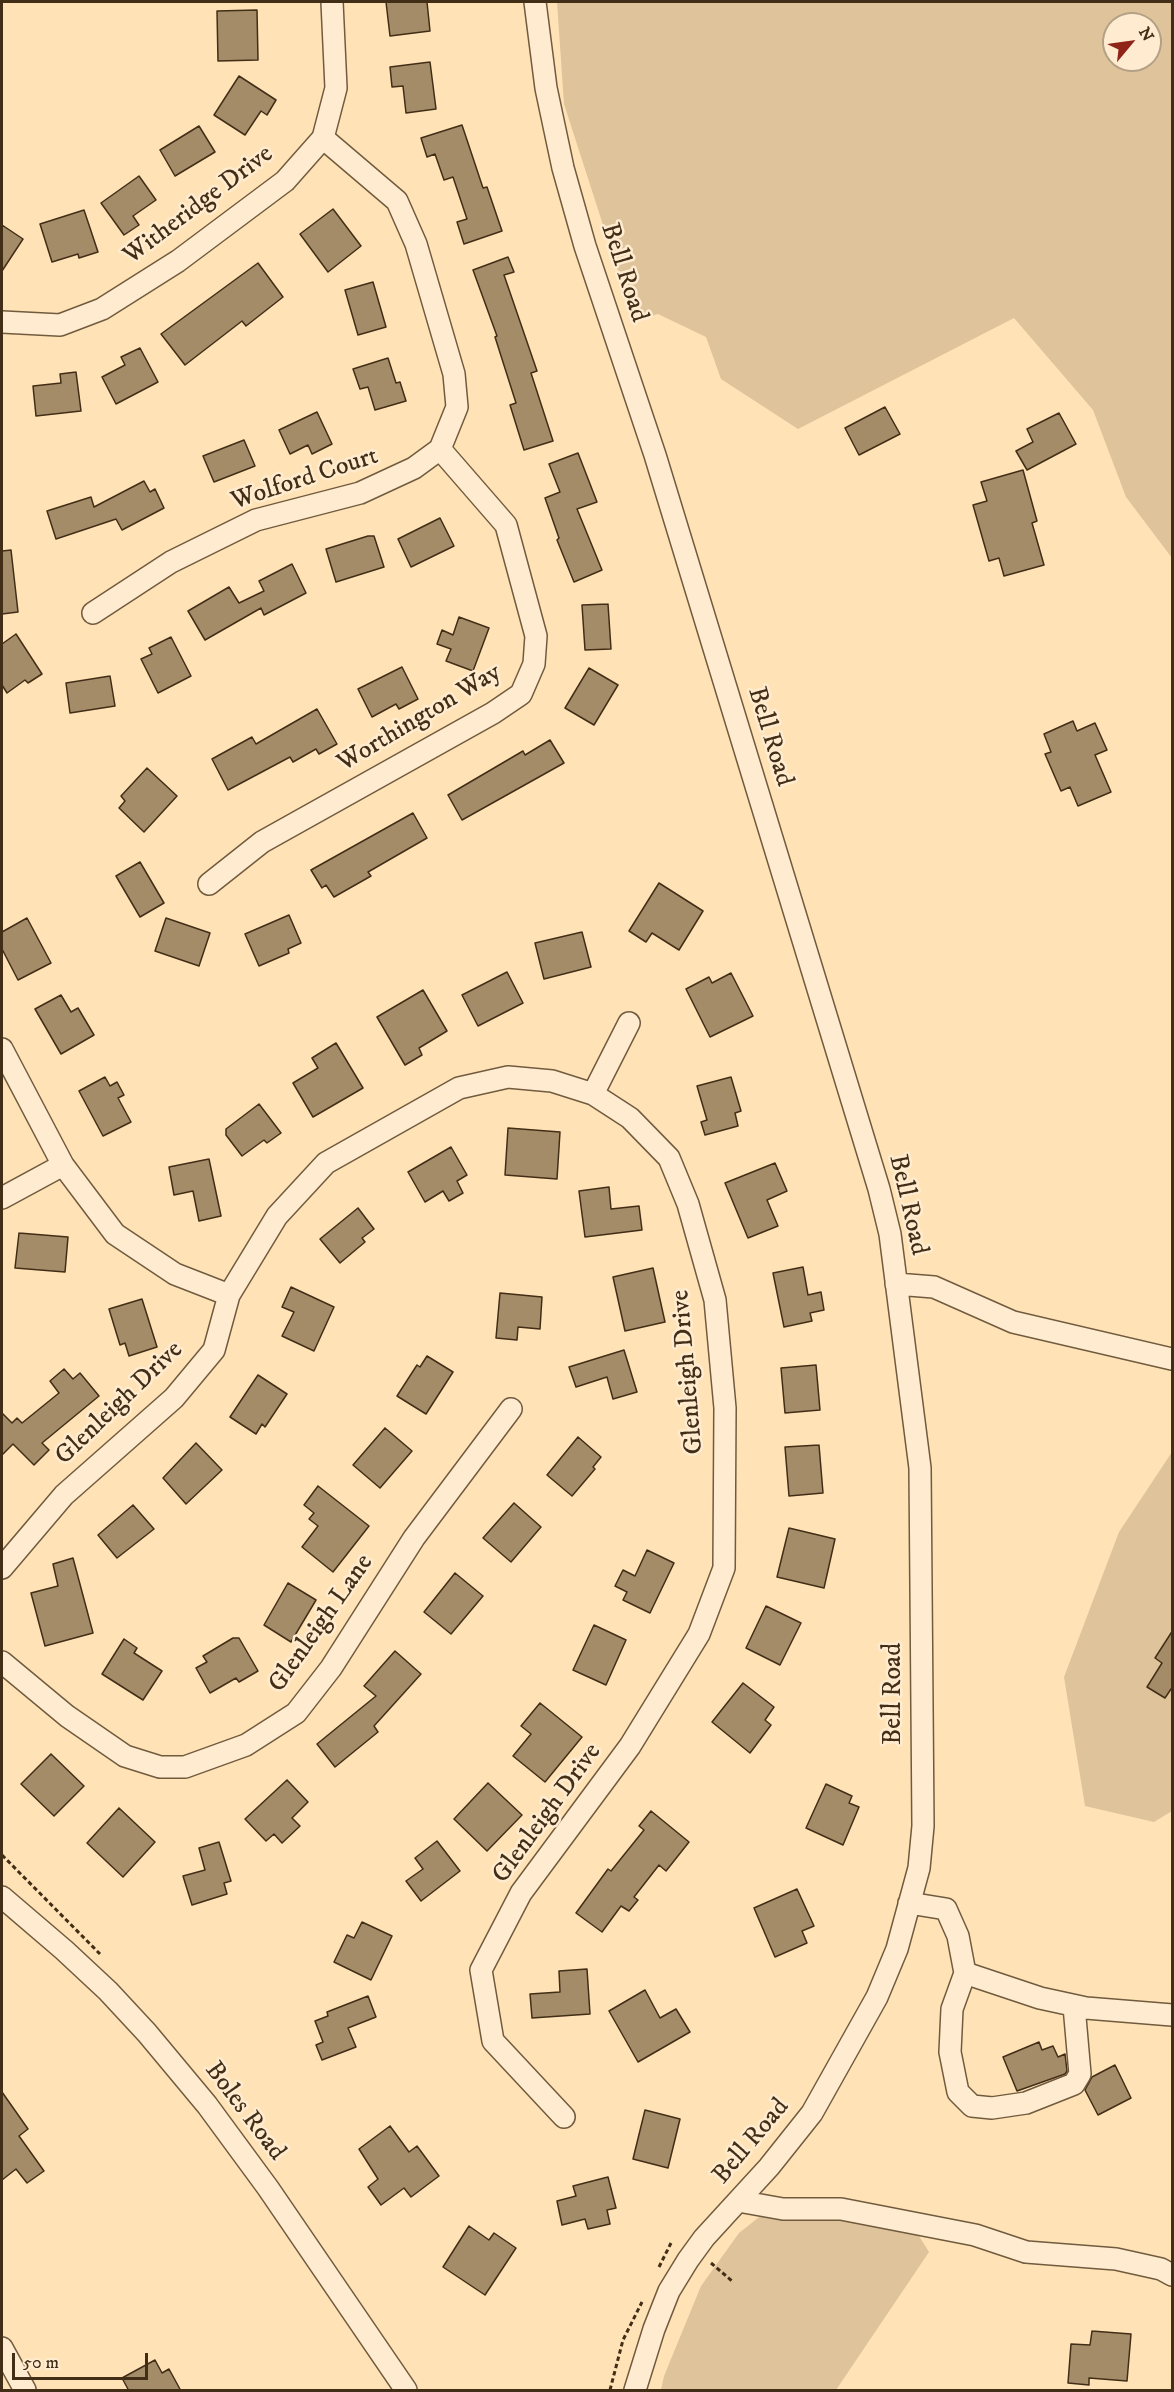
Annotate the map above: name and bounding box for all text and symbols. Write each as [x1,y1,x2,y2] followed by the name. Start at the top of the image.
[1102,12,1162,72] north arrow
[1134,24,1158,45] text: N
[118,140,280,272] street label: Witheridge Drive
[592,220,654,326] street label: Bell Road
[228,442,382,518] street label: Wolford Court
[333,658,507,780] street label: Worthington Way
[739,684,799,790] street label: Bell Road
[880,1152,934,1258] street label: Bell Road
[666,1288,712,1456] street label: Glenleigh Drive
[50,1335,190,1473] street label: Glenleigh Drive
[263,1549,381,1699] street label: Glenleigh Lane
[879,1643,911,1745] street label: Bell Road
[487,1738,609,1890] street label: Glenleigh Drive
[197,2056,291,2168] street label: Boles Road
[707,2093,797,2191] street label: Bell Road
[15,2341,152,2379] scale bar
[23,2352,59,2374] text: 50 m

